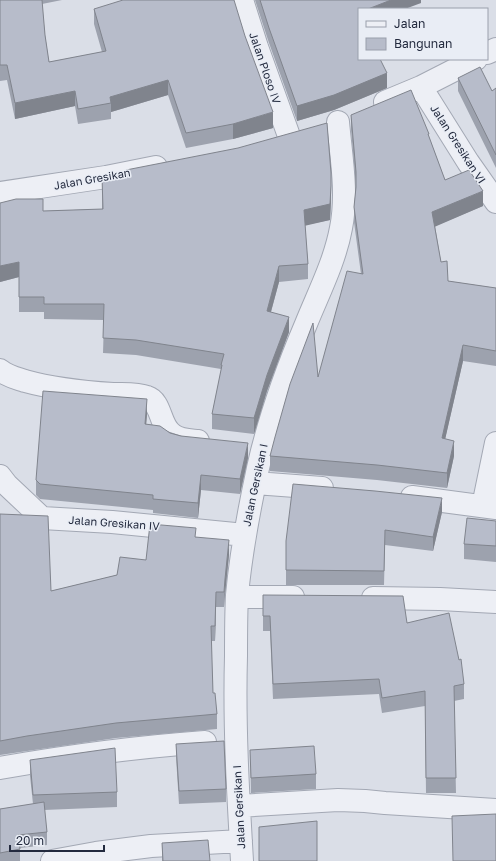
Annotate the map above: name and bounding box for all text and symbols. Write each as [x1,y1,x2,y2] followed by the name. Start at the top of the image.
[358,8,488,60] legend
[394,16,425,31] text: Jalan
[247,30,284,106] street label: Jalan Ploso IV
[394,36,452,51] text: Bangunan
[428,102,489,186] street label: Jalan Gresikan VI
[53,165,131,192] street label: Jalan Gresikan
[239,442,270,527] street label: Jalan Gersikan I
[68,513,161,532] street label: Jalan Gresikan IV
[230,765,247,849] street label: Jalan Gersikan I
[10,827,104,853] scale bar
[16,833,44,848] text: 20 m

